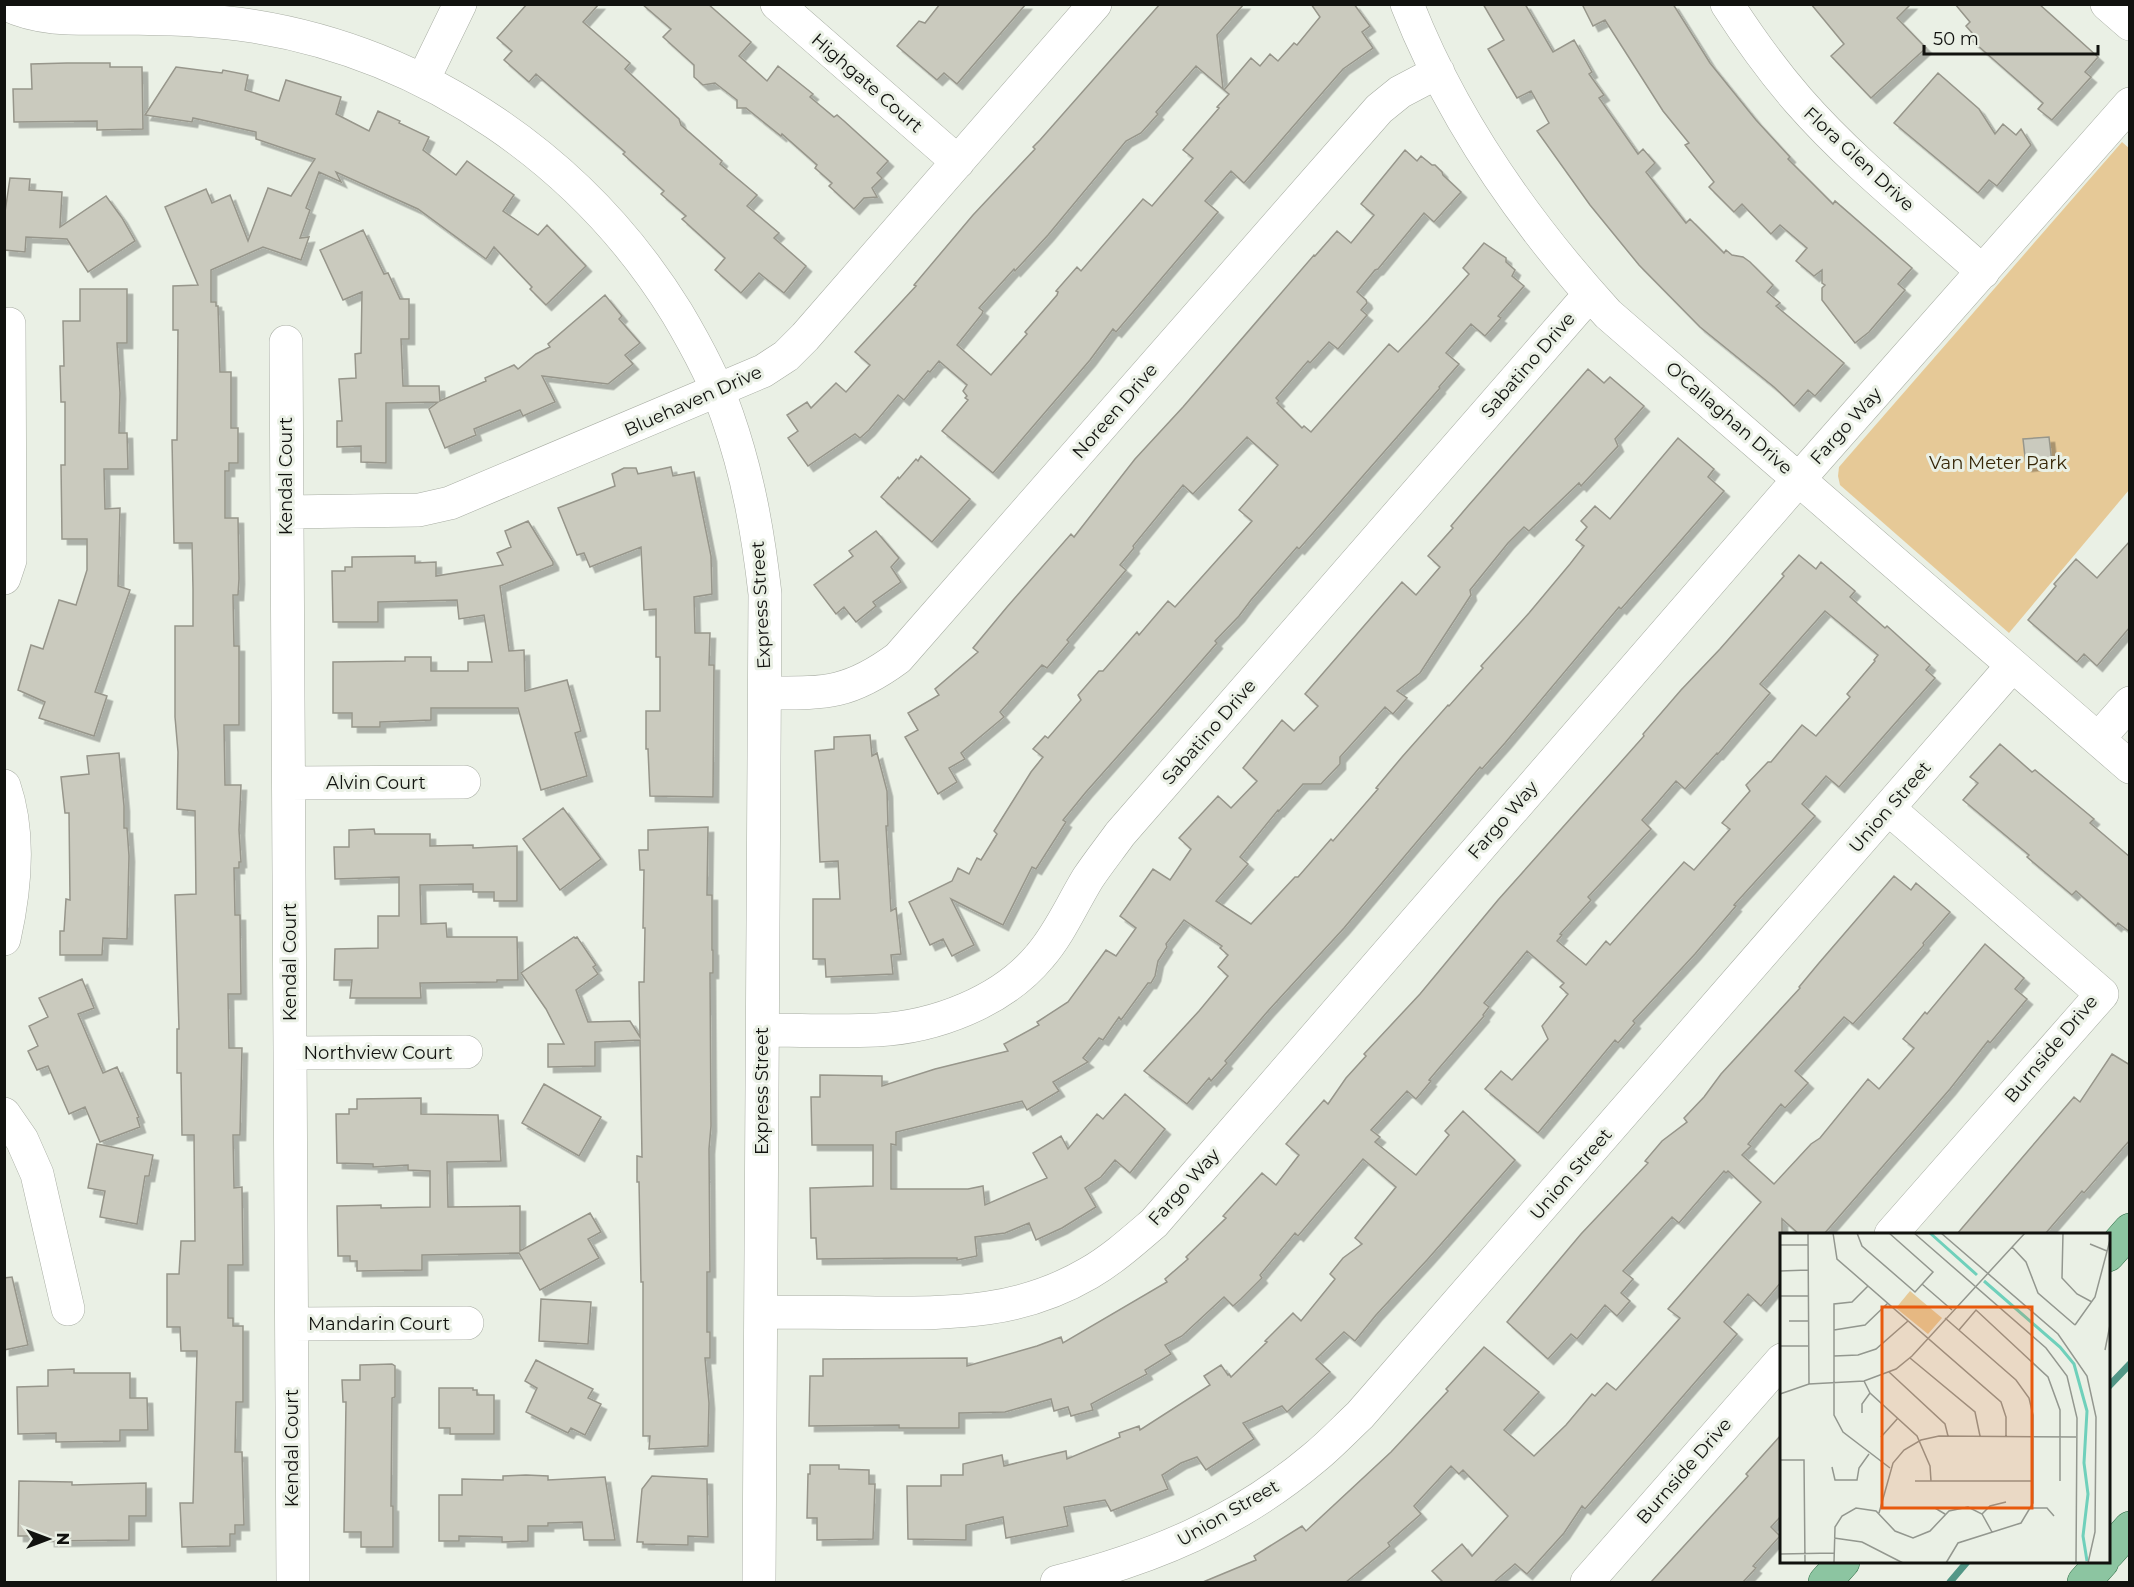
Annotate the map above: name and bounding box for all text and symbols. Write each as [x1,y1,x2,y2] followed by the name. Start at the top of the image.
[1924,18,2098,56] scale bar
[1933,28,1979,50] text: 50 m
[807,29,927,137] street label: Highgate Court
[1799,102,1919,216] street label: Flora Glen Drive
[1476,308,1580,422] street label: Sabatino Drive
[1661,357,1797,479] street label: O'Callaghan Drive
[1068,359,1162,463] street label: Noreen Drive
[621,361,765,441] street label: Bluehaven Drive
[1806,383,1886,469] street label: Fargo Way
[275,417,297,535] street label: Kendal Court
[1929,452,2067,474] park label: Van Meter Park
[747,540,775,670] street label: Express Street
[1157,675,1261,789] street label: Sabatino Drive
[1844,757,1936,857] street label: Union Street
[326,772,426,794] street label: Alvin Court
[1463,776,1543,863] street label: Fargo Way
[279,903,301,1021] street label: Kendal Court
[2000,991,2102,1107] street label: Burnside Drive
[751,1027,773,1155] street label: Express Street
[303,1042,453,1064] street label: Northview Court
[1525,1124,1617,1224] street label: Union Street
[1144,1144,1224,1230] street label: Fargo Way
[1780,1233,2110,1563] inset map
[308,1313,450,1335] street label: Mandarin Court
[281,1389,303,1507] street label: Kendal Court
[1632,1413,1736,1529] street label: Burnside Drive
[1173,1475,1283,1551] street label: Union Street
[18,1509,78,1569] north arrow
[53,1533,72,1545] text: N

